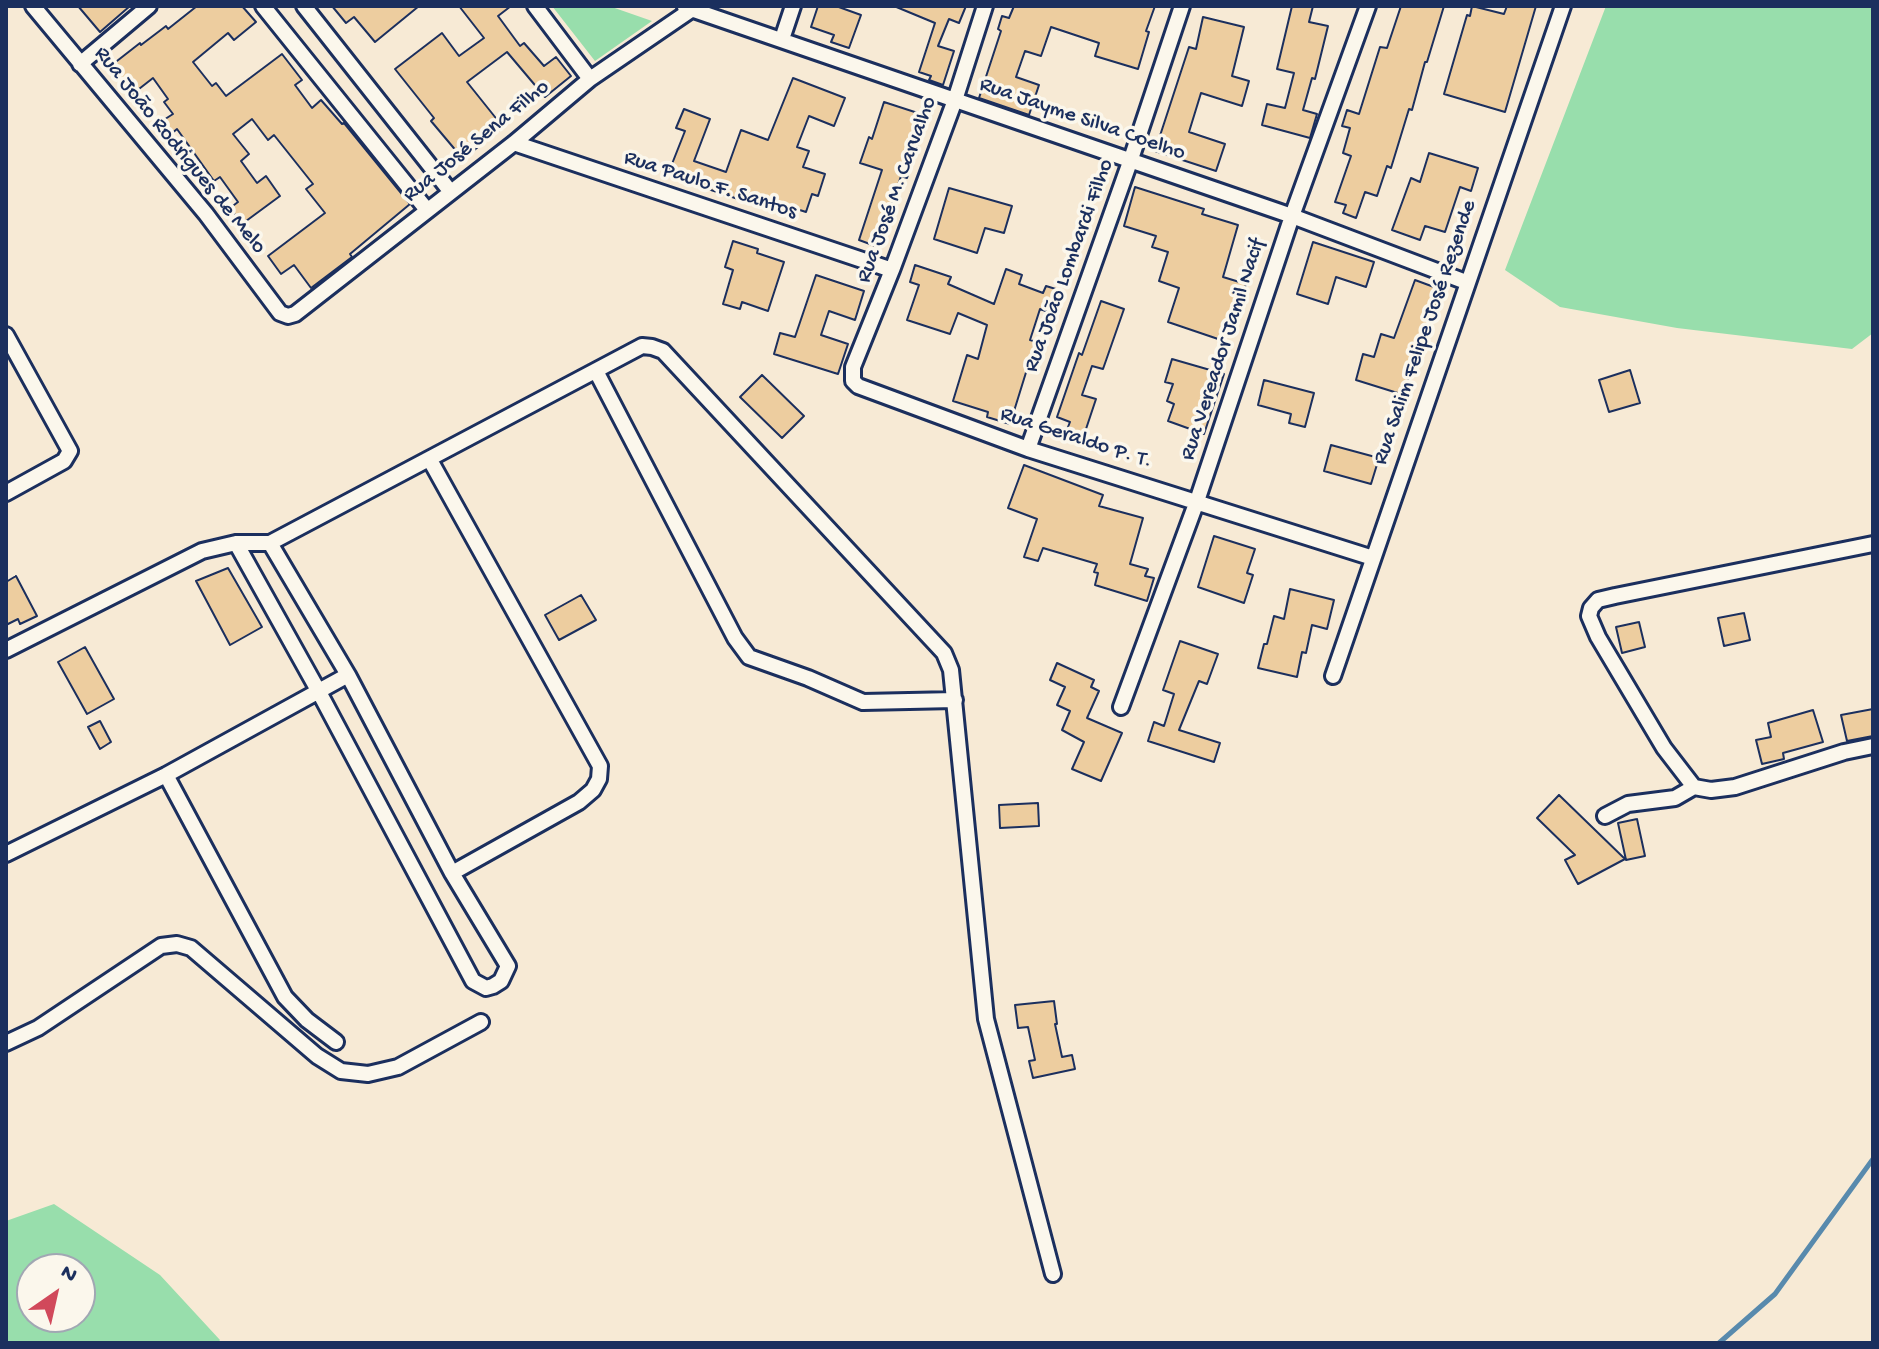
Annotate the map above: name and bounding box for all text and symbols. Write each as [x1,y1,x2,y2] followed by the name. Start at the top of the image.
[87,42,271,260] street label: Rua João Rodrigues de Melo
[976,72,1188,168] street label: Rua Jayme Silva Coelho
[399,75,555,209] street label: Rua José Sena Filho
[852,93,944,287] street label: Rua José M. Carvalho
[620,146,800,226] street label: Rua Paulo F. Santos
[1019,156,1121,376] street label: Rua João Lombardi Filho
[1368,197,1484,469] street label: Rua Salim Felipe José Rezende
[1176,236,1272,464] street label: Rua Vereador Jamil Nacif
[997,402,1155,476] street label: Rua Geraldo P. T.
[16,1253,96,1333] north arrow
[55,1260,82,1290] text: N

